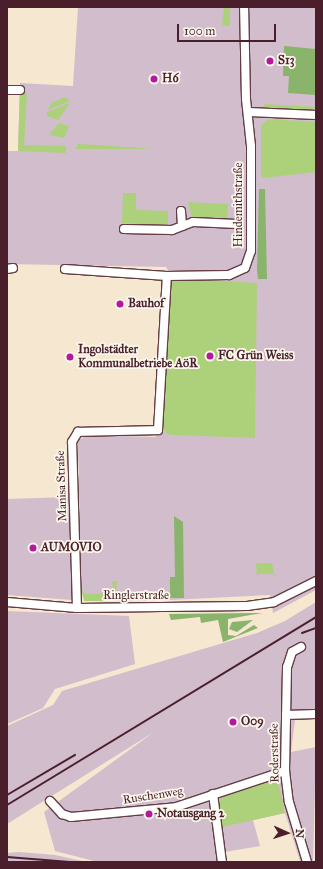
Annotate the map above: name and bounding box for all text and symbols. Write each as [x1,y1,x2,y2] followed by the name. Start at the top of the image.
[179,16,278,42] scale bar
[184,24,215,38] text: 100 m
[278,54,294,68] place label: S13
[265,56,275,66] marker: S13
[162,72,179,86] place label: H6
[149,74,159,84] marker: H6
[232,163,246,247] street label: Hindemithstraße
[128,297,164,311] place label: Bauhof
[115,299,125,309] marker: Bauhof
[78,343,198,371] place label: Ingolstädter Kommunalbetriebe AöR
[218,349,293,363] place label: FC Grün Weiss
[205,351,215,361] marker: FC Grün Weiss
[65,352,75,362] marker: Ingolstädter Kommunalbetriebe AöR
[54,450,70,522] street label: Manisa Straße
[41,541,102,555] place label: AUMOVIO
[28,543,38,553] marker: AUMOVIO
[103,589,169,603] street label: Ringlerstraße
[241,715,264,729] place label: O09
[228,717,238,727] marker: O09
[267,723,283,783] street label: Roderstraße
[122,784,184,808] street label: Ruschenweg
[157,807,224,821] place label: Notausgang 2
[144,809,154,819] marker: Notausgang 2
[267,813,307,853] north arrow
[293,829,306,839] text: N

